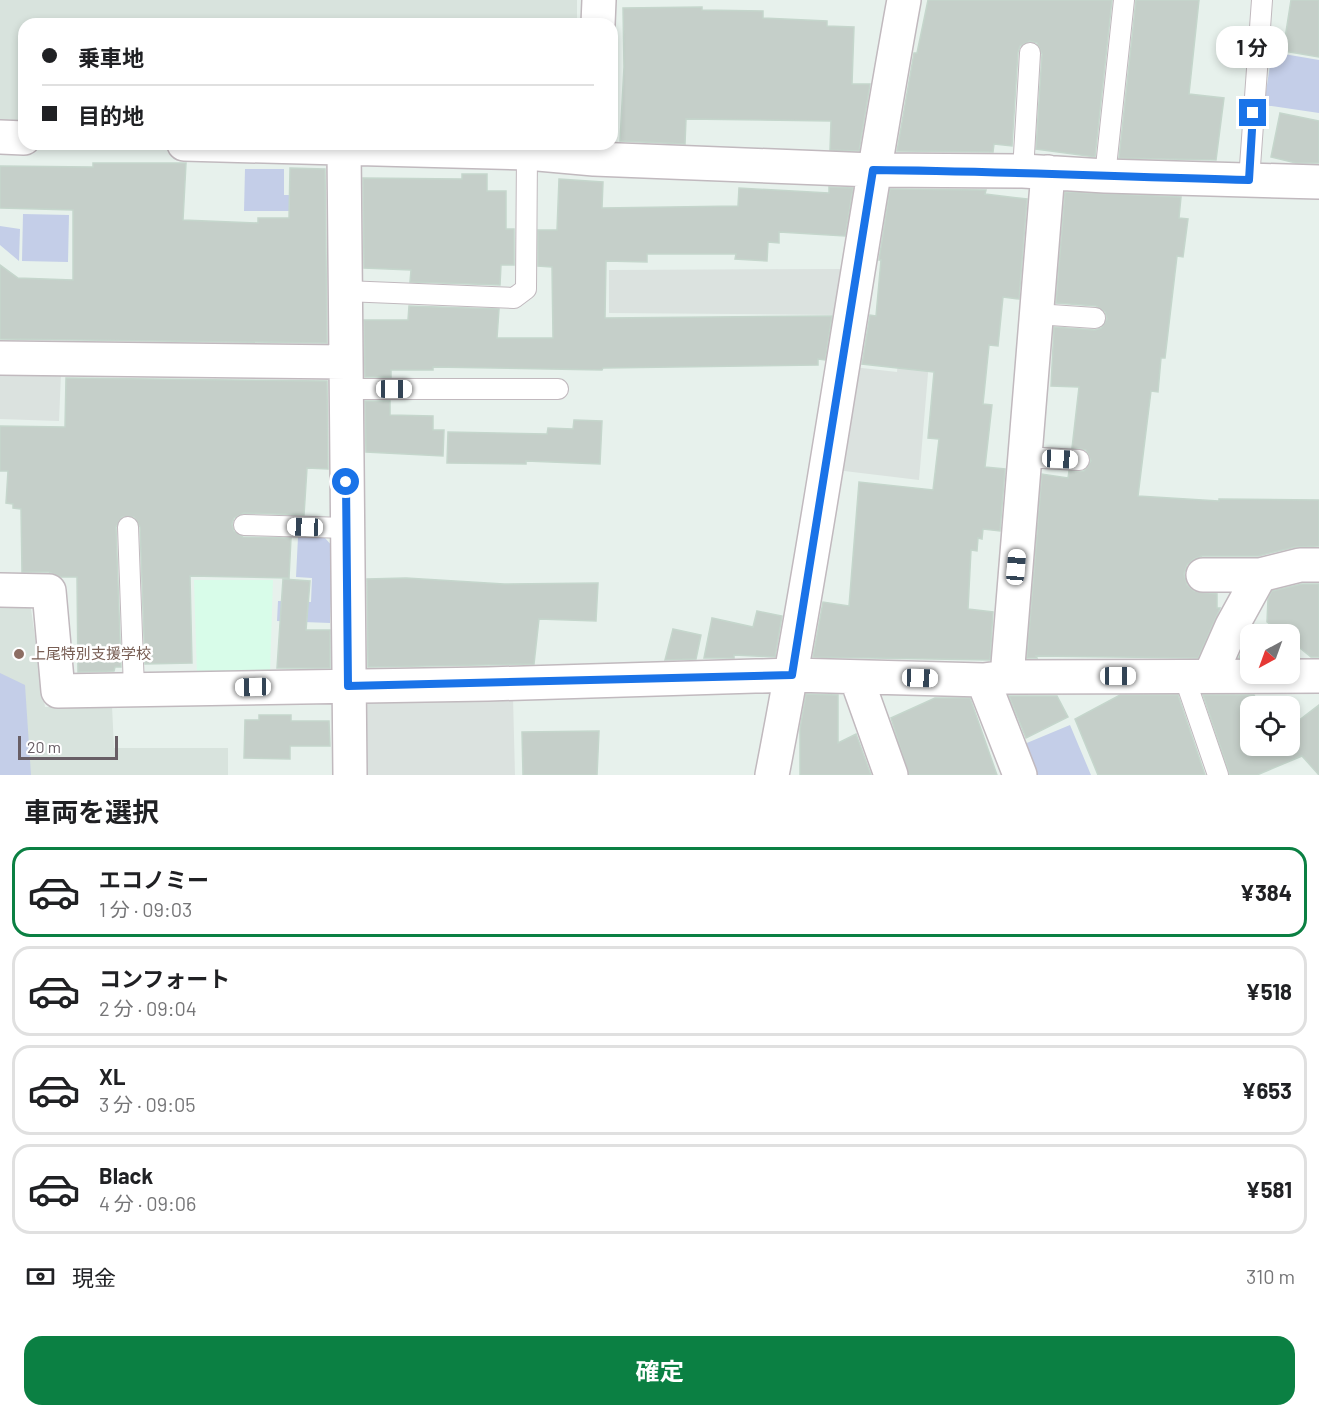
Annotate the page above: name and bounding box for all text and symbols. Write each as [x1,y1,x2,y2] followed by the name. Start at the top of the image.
[1217,26,1289,68] callout: 1 分
[1236,35,1268,59] text: 1 分
[78,44,144,70] text: 乗車地
[1239,99,1266,126] route end
[78,102,144,128] text: 目的地
[376,380,412,398] car
[1042,449,1078,469] car
[332,468,359,495] route start
[287,517,323,537] car
[1005,548,1027,586] car
[1240,624,1300,684] north arrow
[1240,624,1300,756] map controls
[31,644,151,662] place label: 上尾特別支援学校
[12,647,26,661] marker: 上尾特別支援学校
[1100,667,1136,685] car
[902,668,938,688] car
[235,678,271,696] car
[1240,696,1300,756] button: locate
[18,733,118,760] scale bar
[27,737,61,756] text: 20 m
[24,795,159,827] text: 車両を選択
[27,865,81,919] icon: car
[99,866,209,892] text: エコノミー
[1240,879,1292,905] text: ¥384
[99,897,192,921] text: 1 分 · 09:03
[27,964,81,1018] icon: car
[99,965,230,991] text: コンフォート
[1246,978,1292,1004] text: ¥518
[99,996,197,1020] text: 2 分 · 09:04
[27,1063,81,1117] icon: car
[99,1063,125,1089] text: XL
[1241,1077,1292,1103] text: ¥653
[99,1092,196,1116] text: 3 分 · 09:05
[27,1162,81,1216] icon: car
[99,1162,153,1188] text: Black
[1246,1176,1292,1202] text: ¥581
[99,1191,196,1215] text: 4 分 · 09:06
[24,1260,57,1293] icon: cash
[72,1264,116,1290] text: 現金
[1246,1264,1295,1288] text: 310 m
[24,1336,1295,1405] button: 確定

